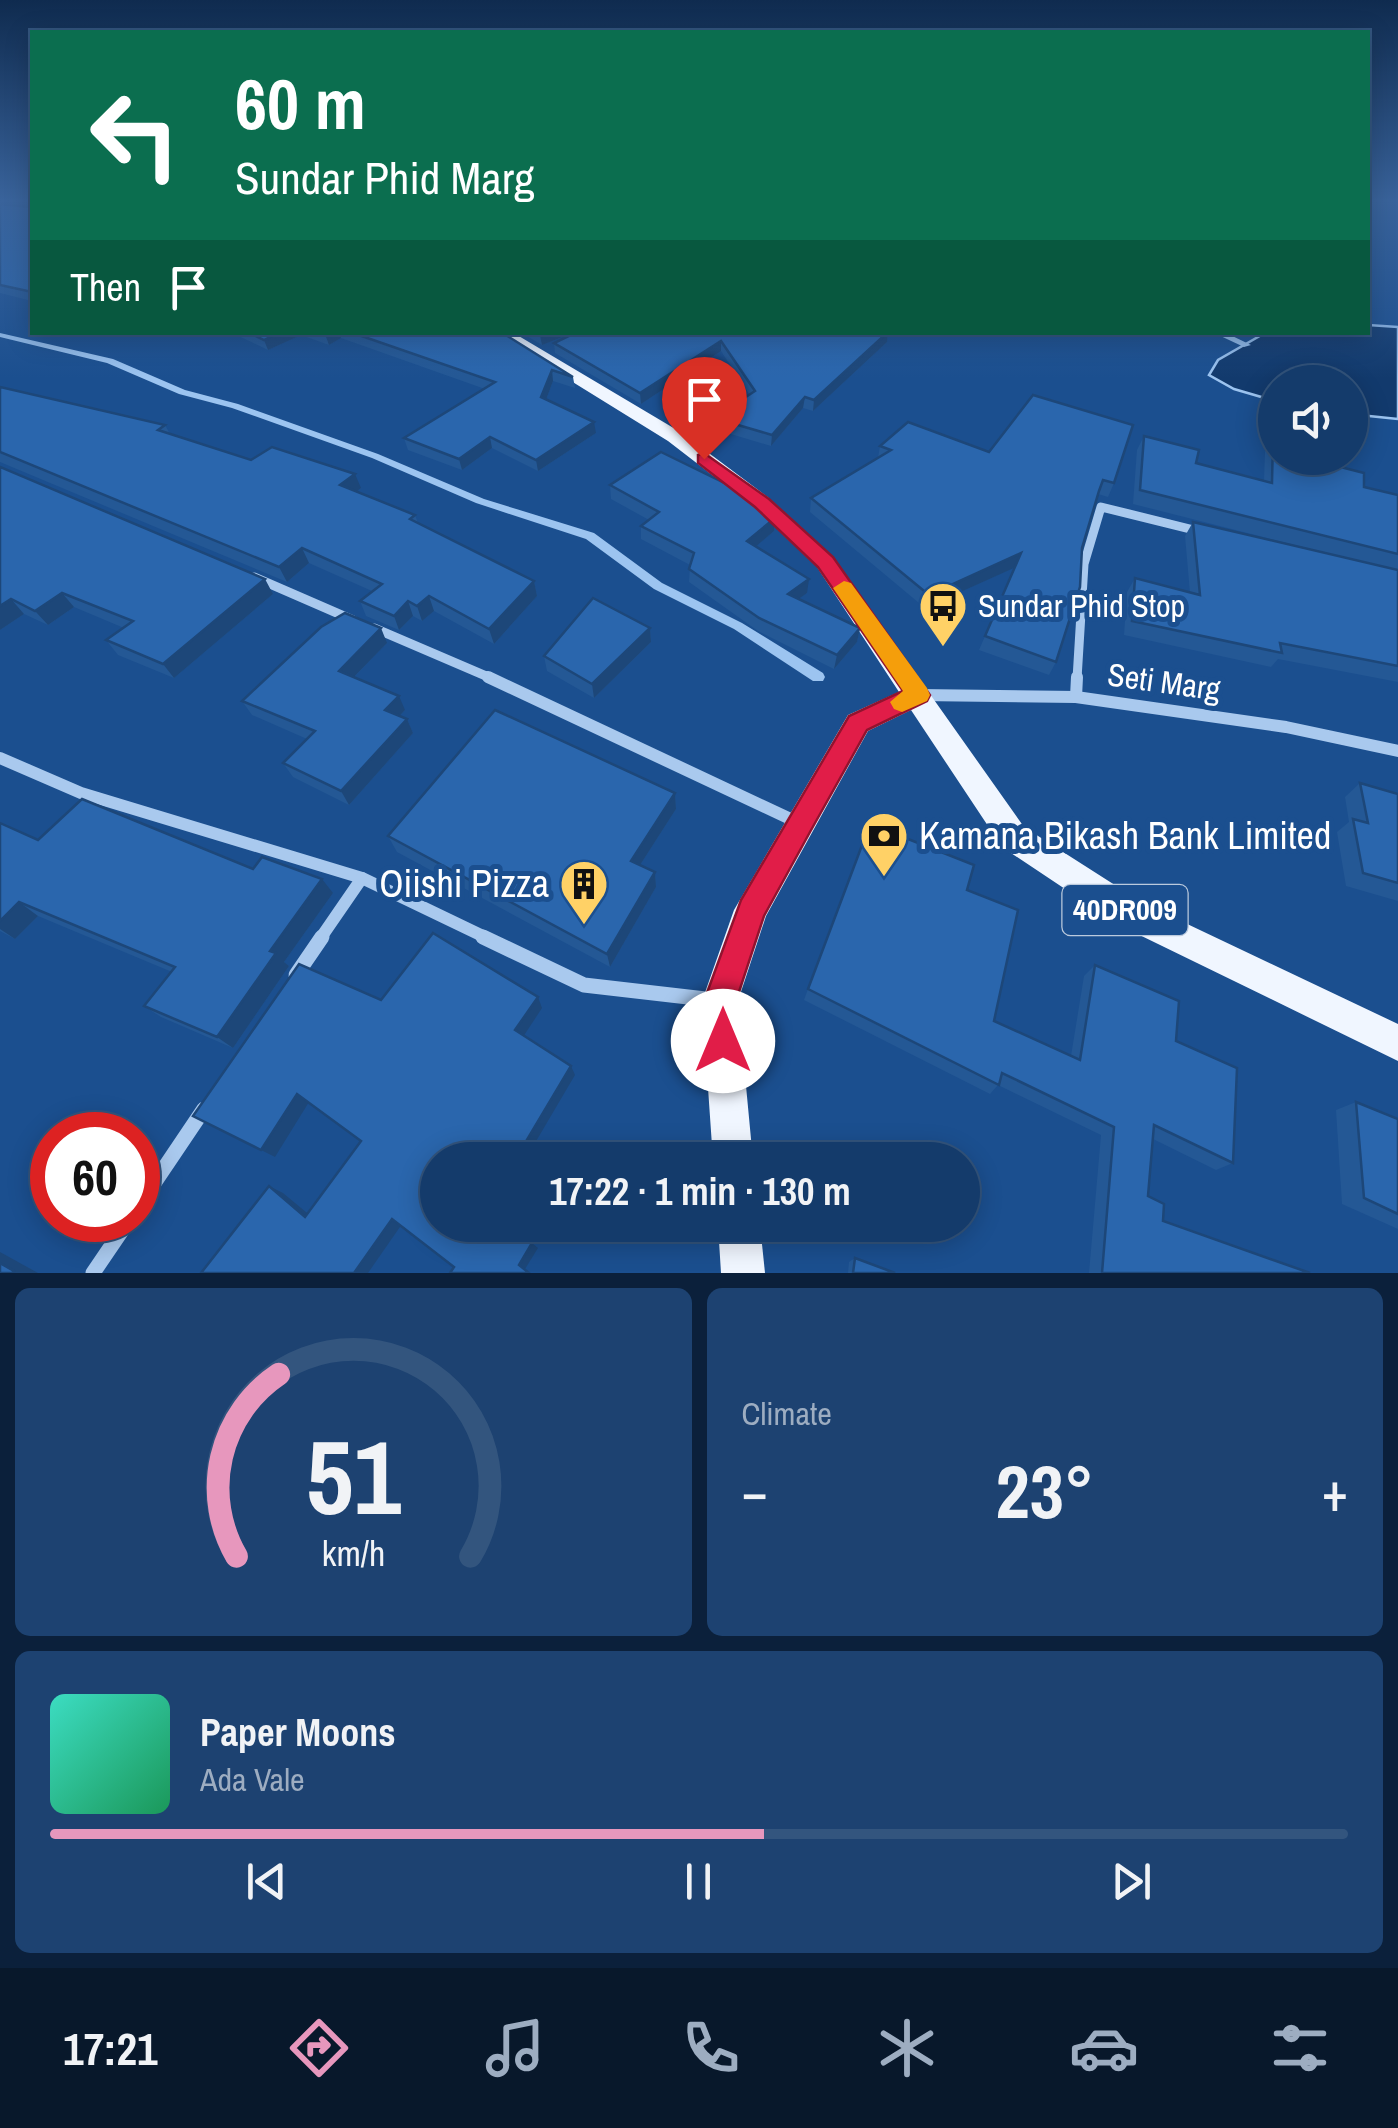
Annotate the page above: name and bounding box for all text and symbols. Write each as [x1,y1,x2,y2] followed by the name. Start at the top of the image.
[235,57,366,151] text: 60 m
[70,70,200,200] icon: left
[235,147,534,208] text: Sundar Phid Marg
[161,260,216,315] icon: arrive
[70,262,141,313] text: Then
[662,357,747,460] pin
[1258,365,1368,475] map controls
[1258,365,1368,475] button: sound
[677,372,732,427] icon: arrive
[917,580,969,648] bus stop icon: Sundar Phid Stop
[978,584,1185,627] place label: Sundar Phid Stop
[1105,652,1224,711] street label: Seti Marg
[858,810,910,878] bank icon: Kamana Bikash Bank Limited
[919,810,1331,861] place label: Kamana Bikash Bank Limited
[379,858,549,909] place label: Oiishi Pizza
[558,858,610,926] building icon: Oiishi Pizza
[1062,885,1188,935] road number: 40DR009
[671,989,775,1093] position arrow
[30,1112,160,1242] speed limit sign: 60
[549,1166,851,1217] text: 17:22 · 1 min · 130 m
[742,1392,832,1435] text: Climate
[306,1406,401,1546] text: 51
[996,1440,1094,1541] text: 23°
[742,1454,768,1528] text: −
[1322,1454,1348,1528] text: +
[321,1529,385,1577] text: km/h
[200,1707,396,1758] text: Paper Moons
[200,1758,305,1801] text: Ada Vale
[239,1854,294,1909] icon: previous
[671,1854,726,1909] icon: pause
[1104,1854,1159,1909] icon: next
[284,2013,354,2083] icon: directions
[480,2013,550,2083] icon: music
[676,2013,746,2083] icon: phone
[872,2013,942,2083] icon: climate
[1069,2013,1139,2083] icon: car
[1265,2013,1335,2083] icon: filters
[63,2018,157,2079] text: 17:21

